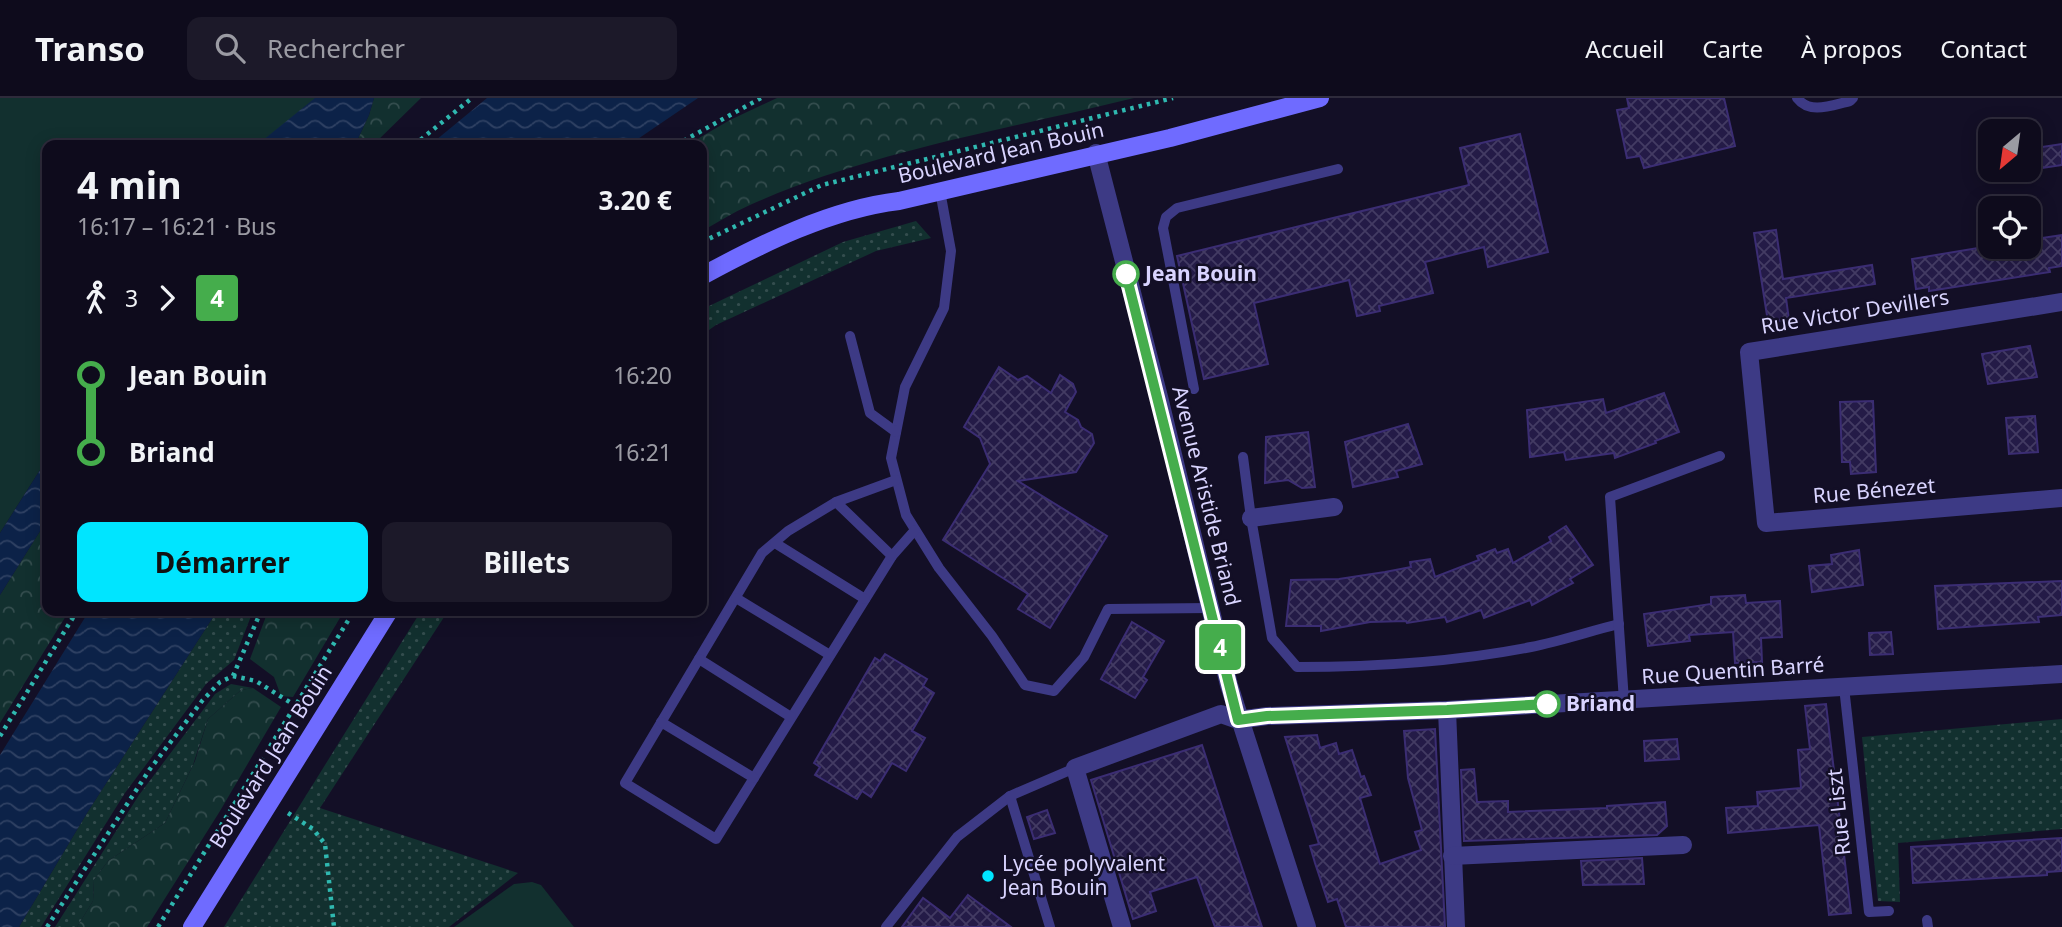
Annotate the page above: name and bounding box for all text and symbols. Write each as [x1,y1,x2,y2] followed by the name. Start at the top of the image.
[187,17,677,80] search box
[35,26,145,71] text: Transo
[211,29,249,67] icon: search
[267,30,405,66] text: Rechercher
[1585,32,1664,65] text: Accueil
[1702,32,1763,65] text: Carte
[1801,32,1902,65] text: À propos
[1940,32,2027,65] text: Contact
[895,115,1107,189] street label: Boulevard Jean Bouin
[1978,119,2040,182] north arrow
[1978,119,2041,259] map controls
[77,158,182,210] text: 4 min
[598,182,672,218] text: 3.20 €
[1978,196,2041,259] button: locate
[77,210,276,242] text: 16:17 – 16:21 · Bus
[1143,259,1257,287] place label: Jean Bouin
[1113,261,1139,287] marker: Jean Bouin
[77,279,115,317] icon: walk
[148,279,186,317] icon: forward
[210,281,224,314] text: 4
[125,282,138,314] text: 3
[1759,282,1951,340] street label: Rue Victor Devillers
[129,357,267,393] text: Jean Bouin
[613,359,672,391] text: 16:20
[1166,383,1248,609] street label: Avenue Aristide Briand
[129,434,215,470] text: Briand
[613,436,672,468] text: 16:21
[1812,471,1937,509] street label: Rue Bénezet
[77,522,368,602] button: Démarrer
[382,522,672,602] button: Billets
[1197,624,1243,670] line badge: 4
[1213,630,1227,663] text: 4
[1641,650,1825,690] street label: Rue Quentin Barré
[202,660,338,853] street label: Boulevard Jean Bouin
[1566,689,1635,717] place label: Briand
[1534,691,1560,717] marker: Briand
[1819,767,1856,857] street label: Rue Liszt
[1000,849,1165,901] place label: Lycée polyvalent Jean Bouin
[980,868,996,884] marker: Lycée polyvalent Jean Bouin

